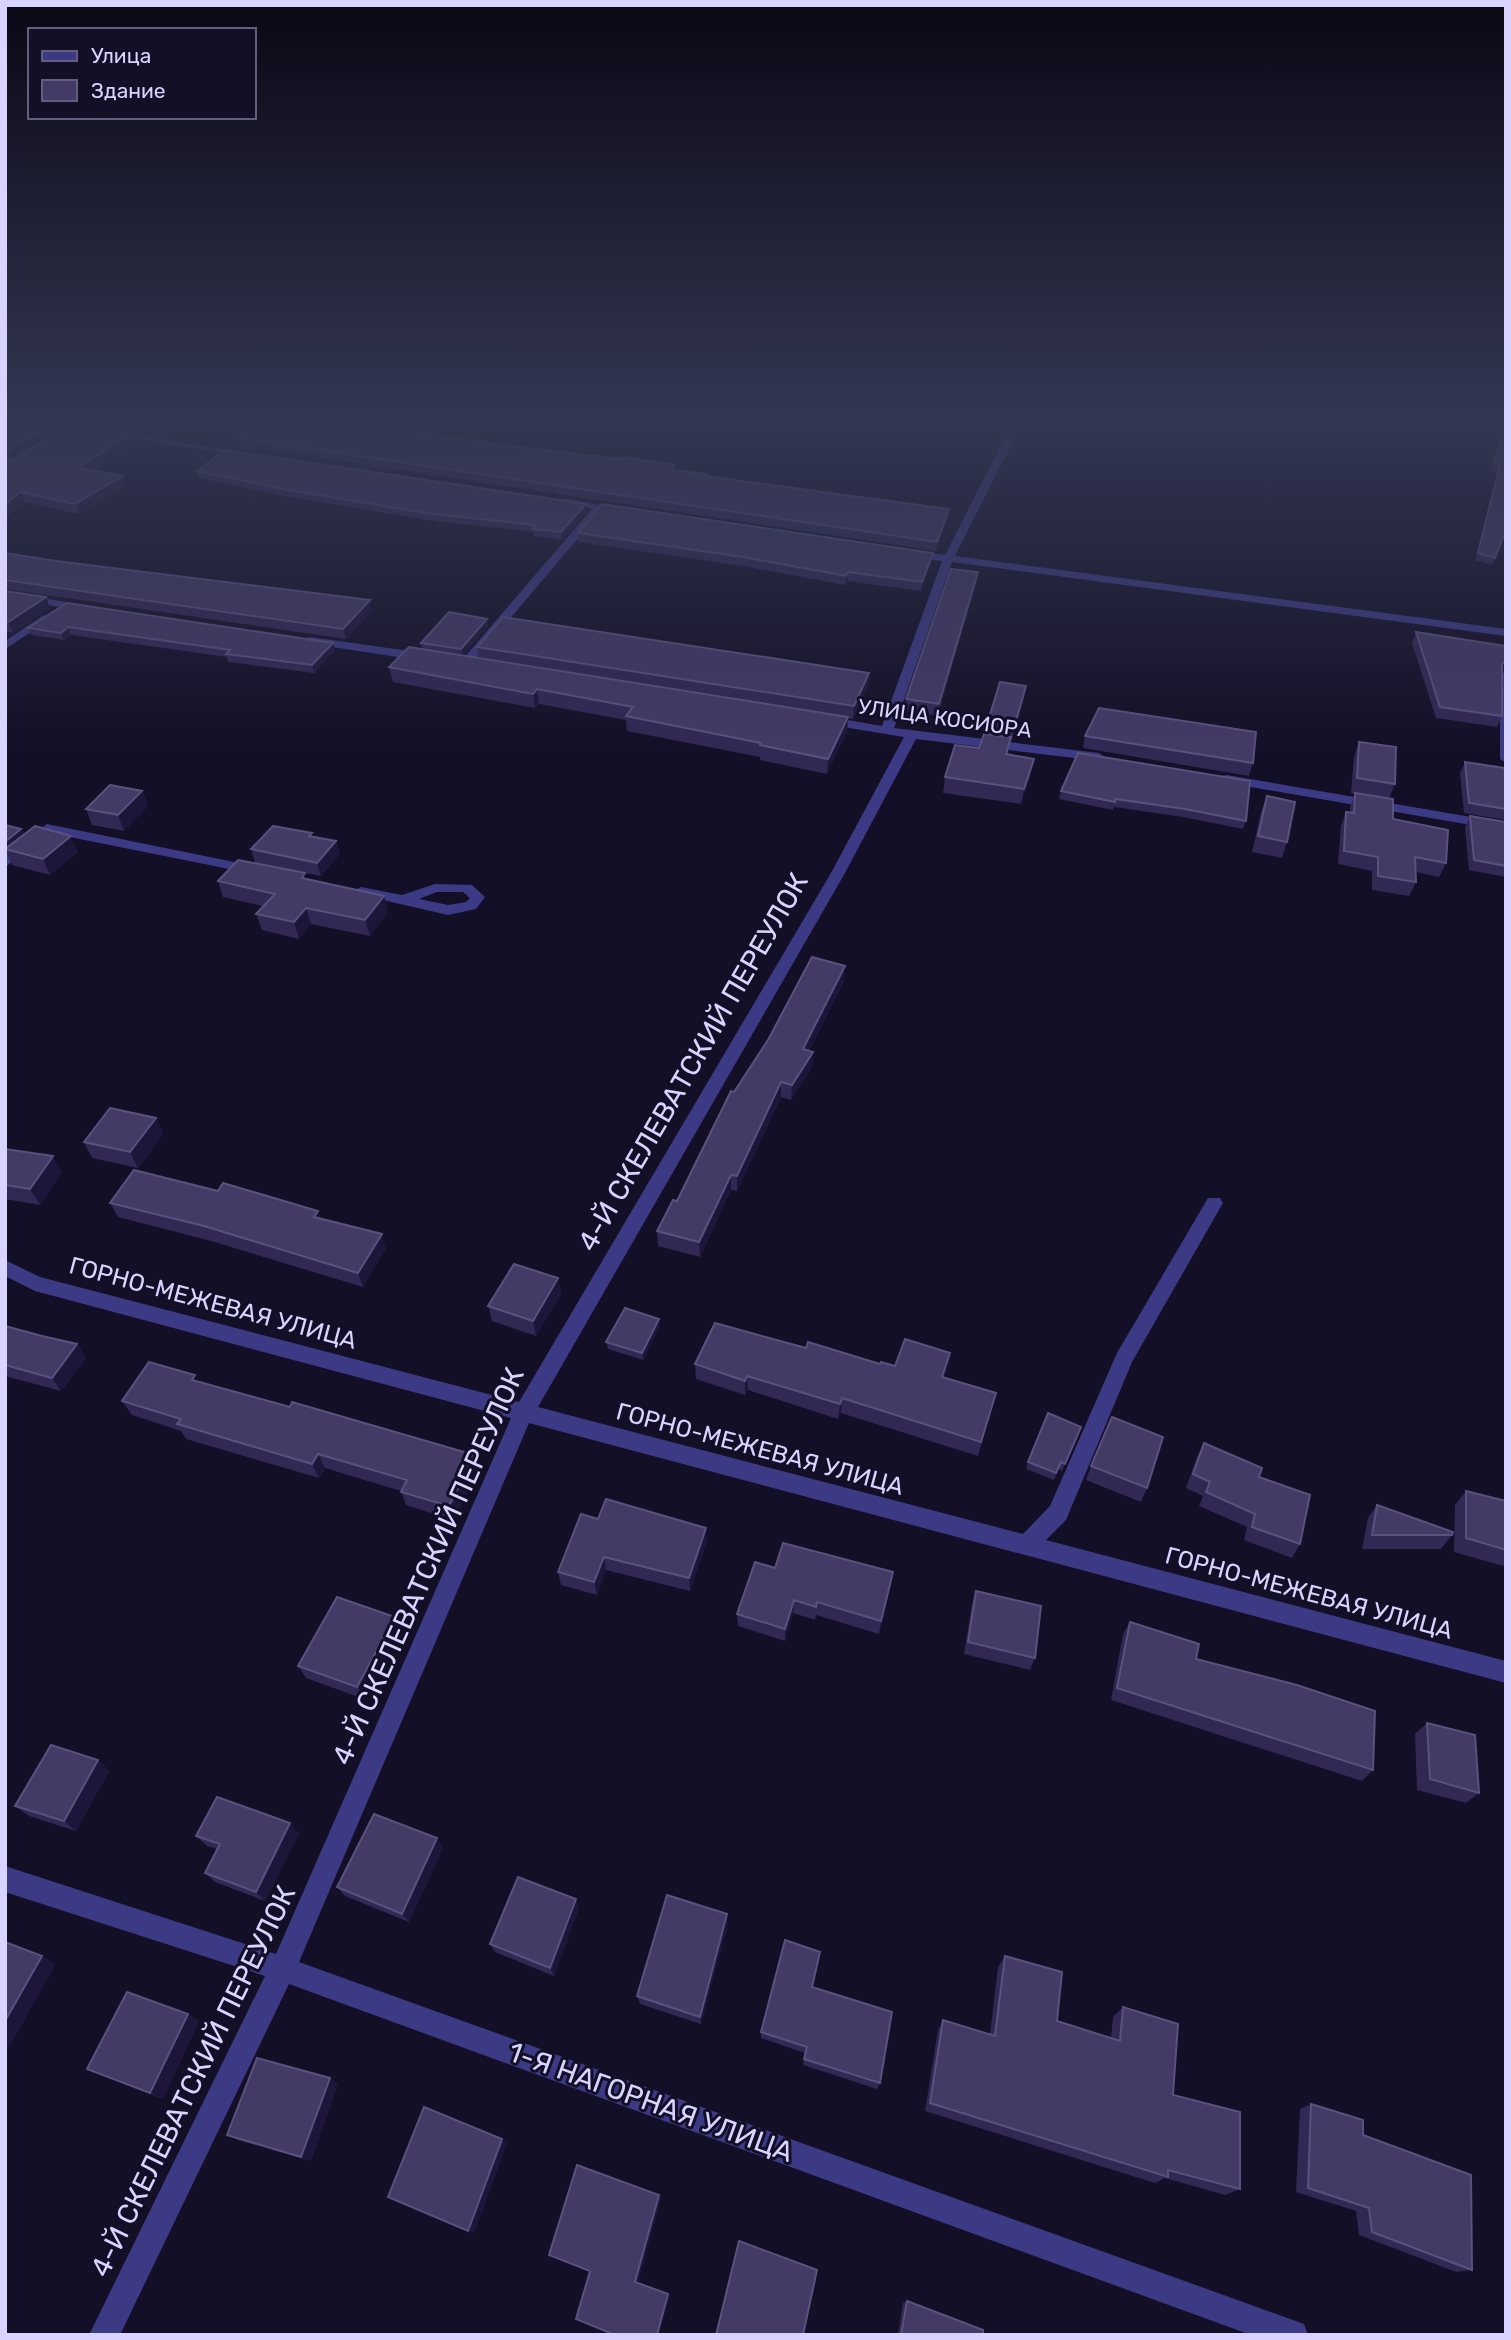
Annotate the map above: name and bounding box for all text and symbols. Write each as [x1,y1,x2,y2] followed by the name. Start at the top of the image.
[28,28,256,119] legend
[91,43,151,68] text: Улица
[91,78,166,103] text: Здание
[857,693,1033,743] street label: УЛИЦА КОСИОРА
[571,867,815,1257] street label: 4-Й СКЕЛЕВАТСКИЙ ПЕРЕУЛОК
[66,1251,360,1355] street label: ГОРНО-МЕЖЕВАЯ УЛИЦА
[325,1362,531,1770] street label: 4-Й СКЕЛЕВАТСКИЙ ПЕРЕУЛОК
[613,1397,907,1501] street label: ГОРНО-МЕЖЕВАЯ УЛИЦА
[1162,1541,1456,1645] street label: ГОРНО-МЕЖЕВАЯ УЛИЦА
[84,1880,302,2282] street label: 4-Й СКЕЛЕВАТСКИЙ ПЕРЕУЛОК
[504,2035,798,2169] street label: 1-Я НАГОРНАЯ УЛИЦА

